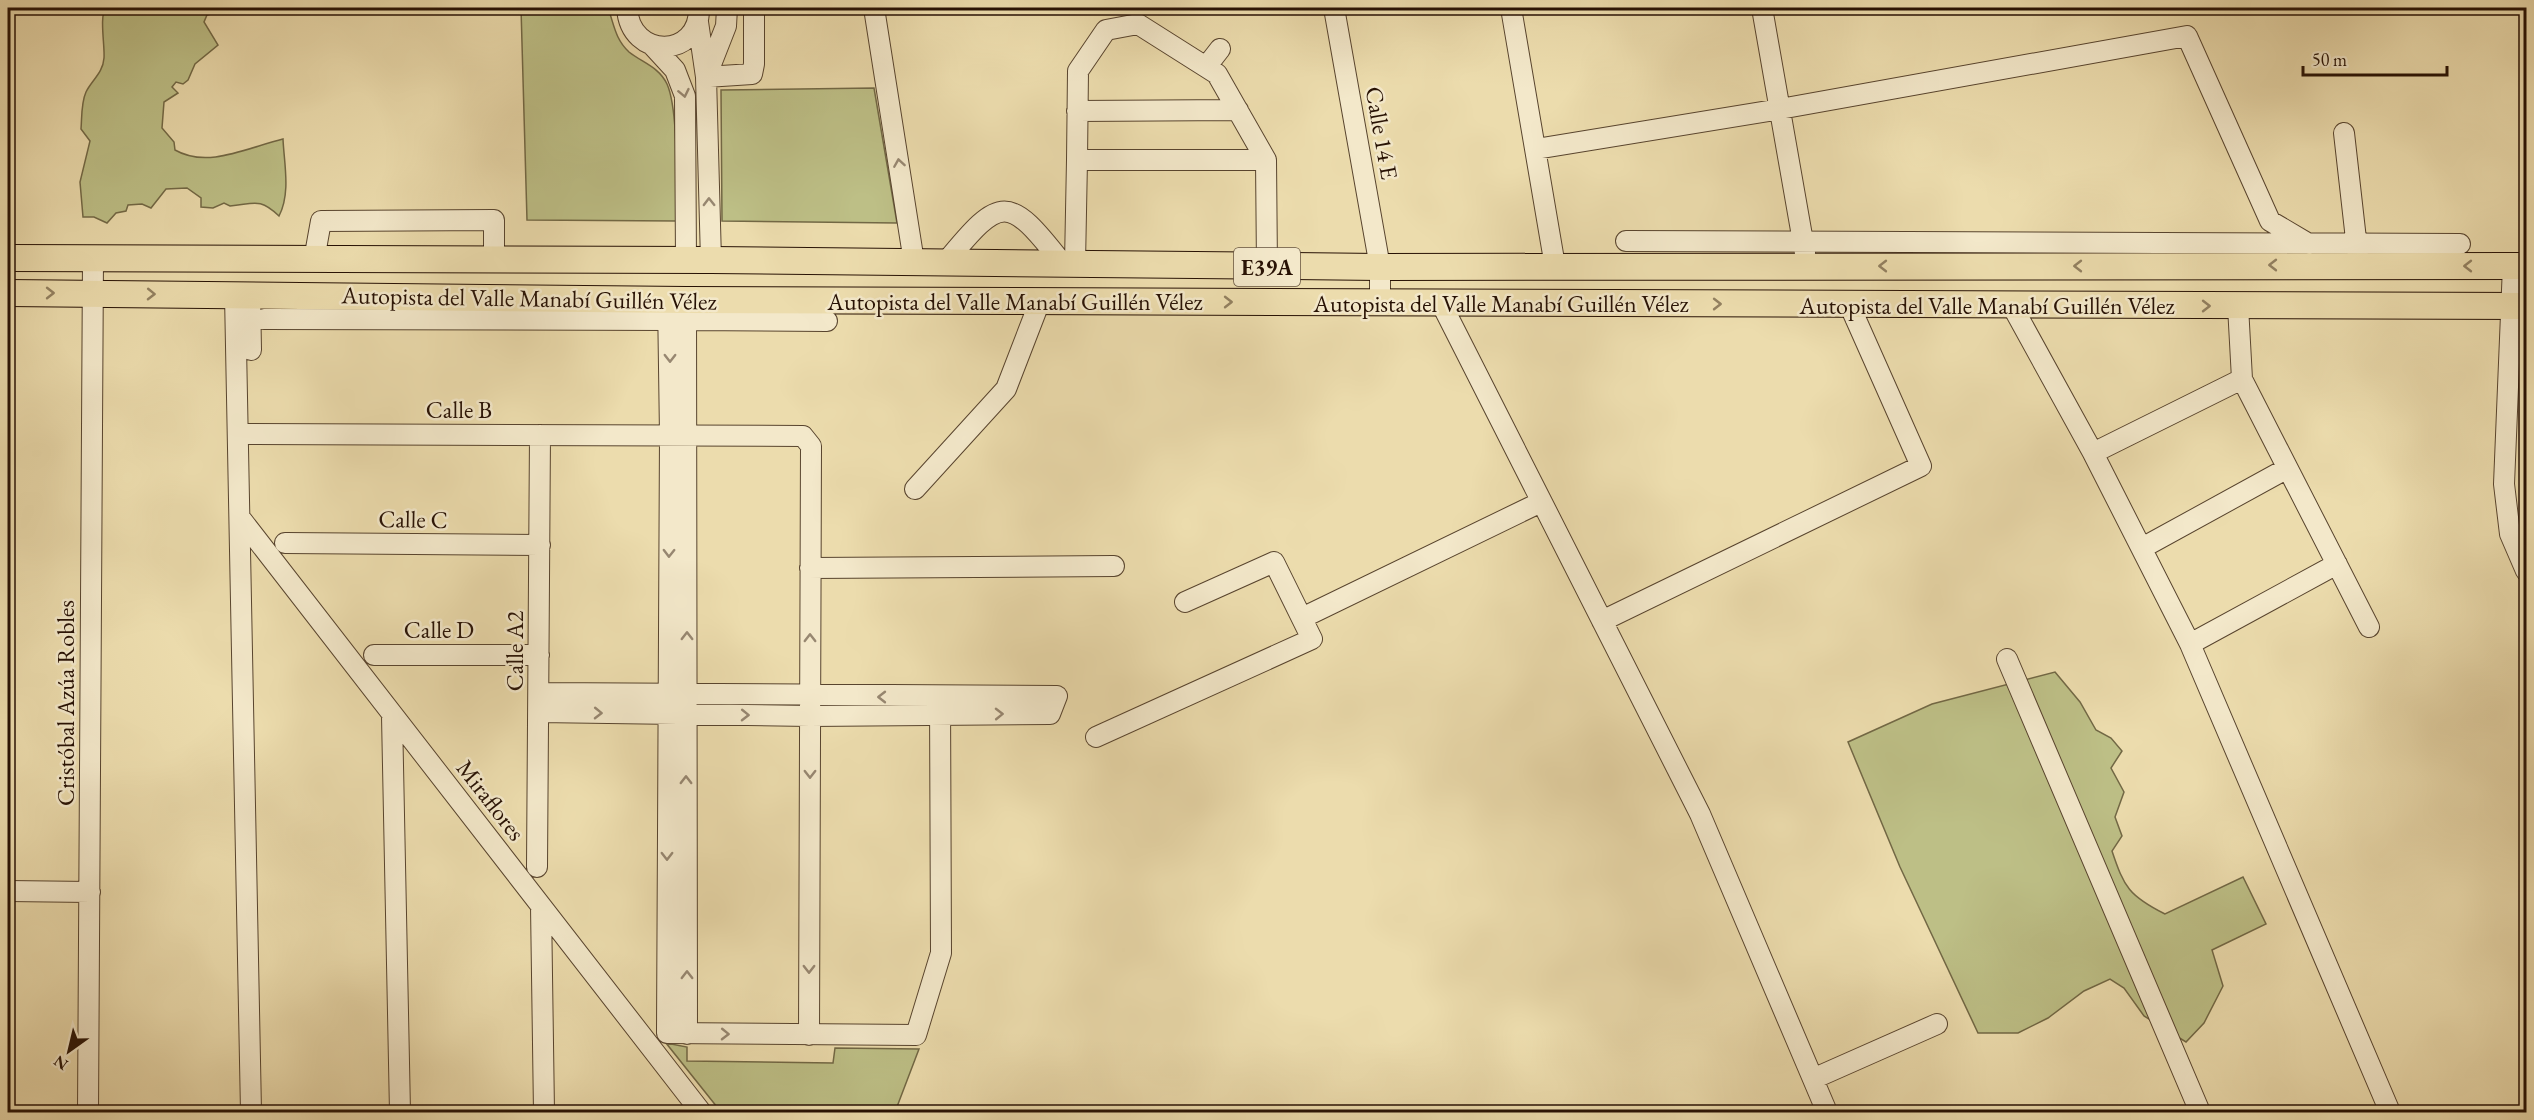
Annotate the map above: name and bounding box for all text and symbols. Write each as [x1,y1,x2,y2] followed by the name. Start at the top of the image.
[2303,39,2447,77] scale bar
[2312,48,2347,71] text: 50 m
[1359,84,1405,182] street label: Calle 14 E
[677,88,690,98] one-way arrow
[893,159,906,169] one-way arrow
[703,197,716,206] one-way arrow
[1234,248,1300,286] road number: E39A
[2269,259,2278,271] one-way arrow
[1879,260,1888,272] one-way arrow
[2074,260,2083,272] one-way arrow
[2464,260,2473,272] one-way arrow
[340,279,717,317] street label: Autopista del Valle Manabí Guillén Vélez
[826,286,1203,317] street label: Autopista del Valle Manabí Guillén Vélez
[46,287,55,299] one-way arrow
[147,288,156,300] one-way arrow
[1312,288,1689,319] street label: Autopista del Valle Manabí Guillén Vélez
[1798,290,2175,321] street label: Autopista del Valle Manabí Guillén Vélez
[1224,296,1233,308] one-way arrow
[1713,298,1722,310] one-way arrow
[2202,300,2211,312] one-way arrow
[664,353,676,362] one-way arrow
[426,394,492,425] street label: Calle B
[378,503,448,535] street label: Calle C
[663,548,675,557] one-way arrow
[50,600,81,806] street label: Cristóbal Azúa Robles
[499,610,530,691] street label: Calle A2
[404,614,474,645] street label: Calle D
[681,632,693,641] one-way arrow
[804,633,816,642] one-way arrow
[877,691,886,703] one-way arrow
[593,707,602,719] one-way arrow
[994,708,1003,721] one-way arrow
[740,709,749,721] one-way arrow
[450,753,532,847] street label: Miraflores
[803,770,816,779] one-way arrow
[680,776,692,785] one-way arrow
[661,852,673,861] one-way arrow
[803,965,815,974] one-way arrow
[681,971,693,980] one-way arrow
[39,1021,99,1081] north arrow
[721,1028,730,1041] one-way arrow
[50,1051,72,1075] text: N

